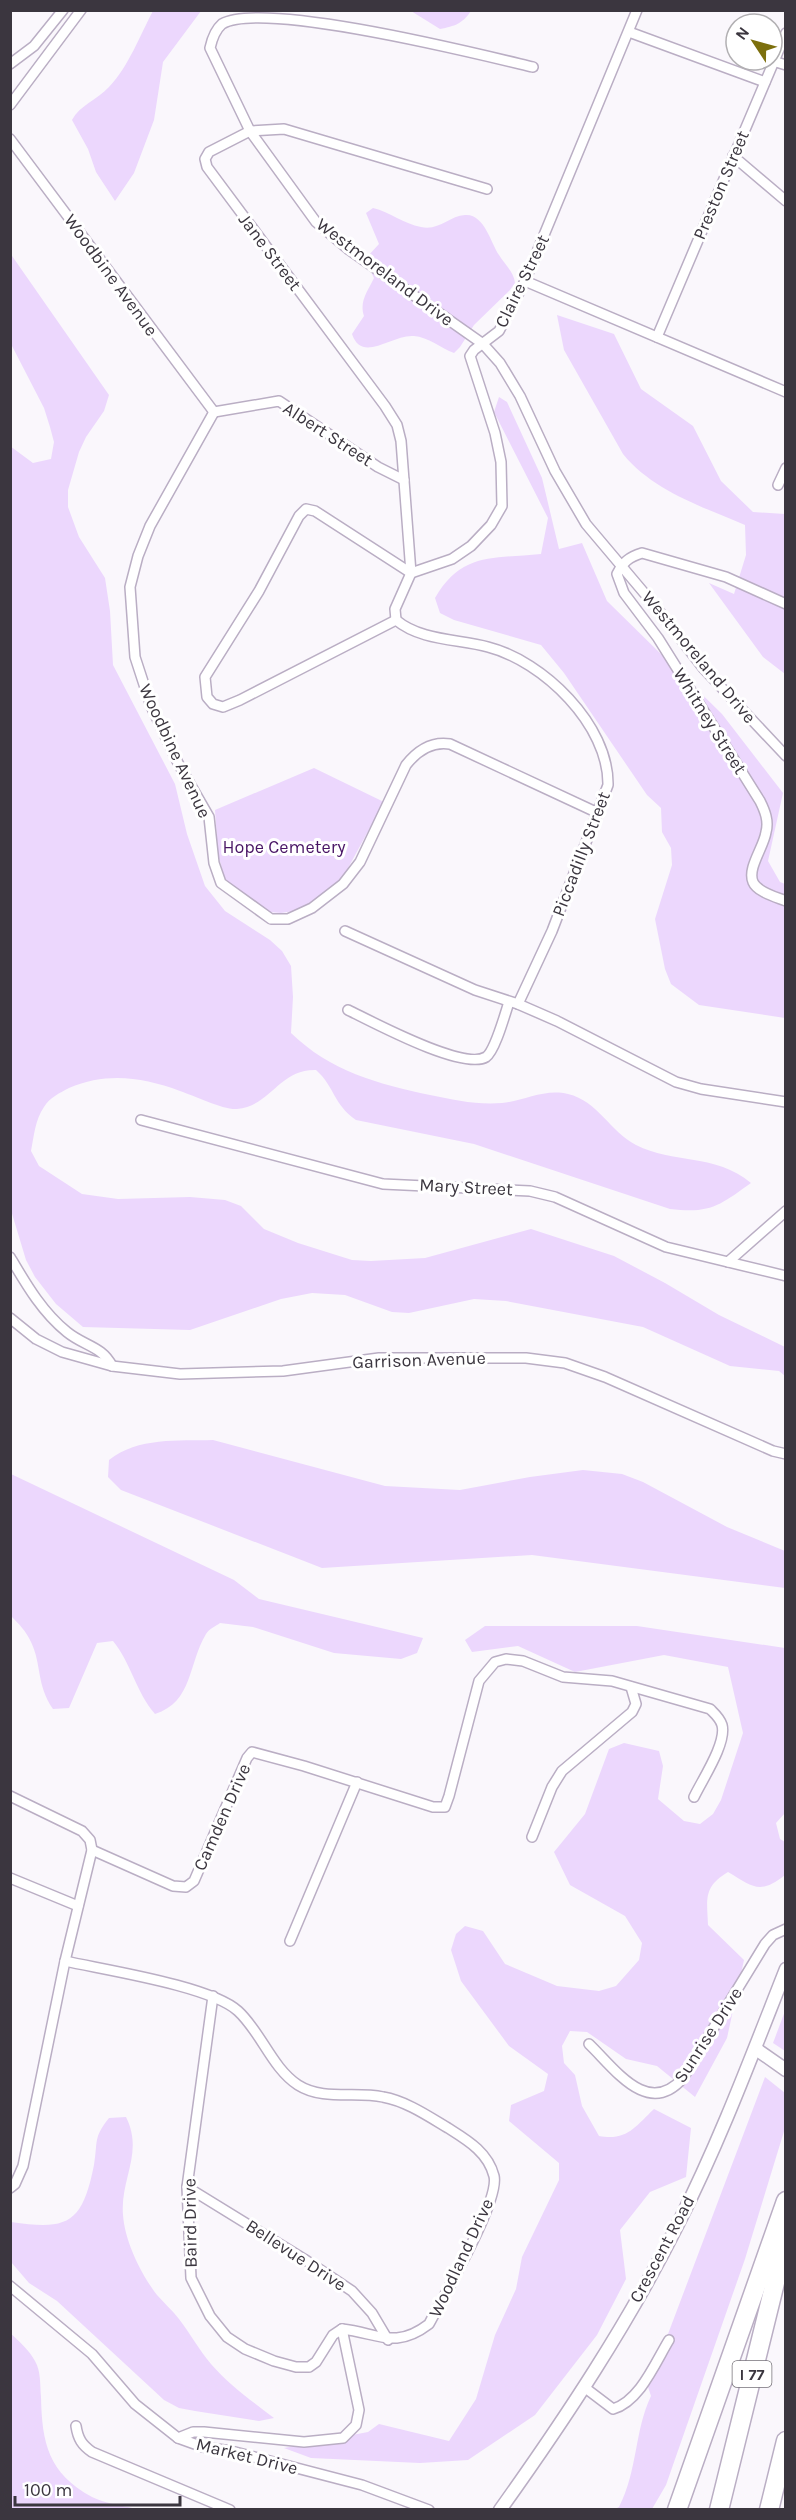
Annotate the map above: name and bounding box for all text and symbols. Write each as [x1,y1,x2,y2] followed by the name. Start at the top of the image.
[724,12,784,72] north arrow
[731,23,753,44] text: N
[688,127,754,243] street label: Preston Street
[234,209,306,295] street label: Jane Street
[59,210,163,340] street label: Woodbine Avenue
[312,213,458,331] street label: Westmoreland Drive
[490,231,554,331] street label: Claire Street
[279,397,377,471] street label: Albert Street
[637,586,761,728] street label: Westmoreland Drive
[669,664,752,778] street label: Whitney Street
[134,680,216,822] street label: Woodbine Avenue
[547,788,615,920] street label: Piccadilly Street
[222,836,346,858] park label: Hope Cemetery
[419,1174,514,1200] street label: Mary Street
[352,1347,486,1373] street label: Garrison Avenue
[189,1760,255,1874] street label: Camden Drive
[669,1983,747,2087] street label: Sunrise Drive
[178,2178,202,2268] street label: Baird Drive
[625,2192,699,2306] street label: Crescent Road
[424,2195,498,2321] street label: Woodland Drive
[242,2214,350,2296] street label: Bellevue Drive
[732,2361,771,2387] road number: I 77
[194,2433,300,2479] street label: Market Drive
[15,2469,180,2507] scale bar
[24,2479,72,2501] text: 100 m

